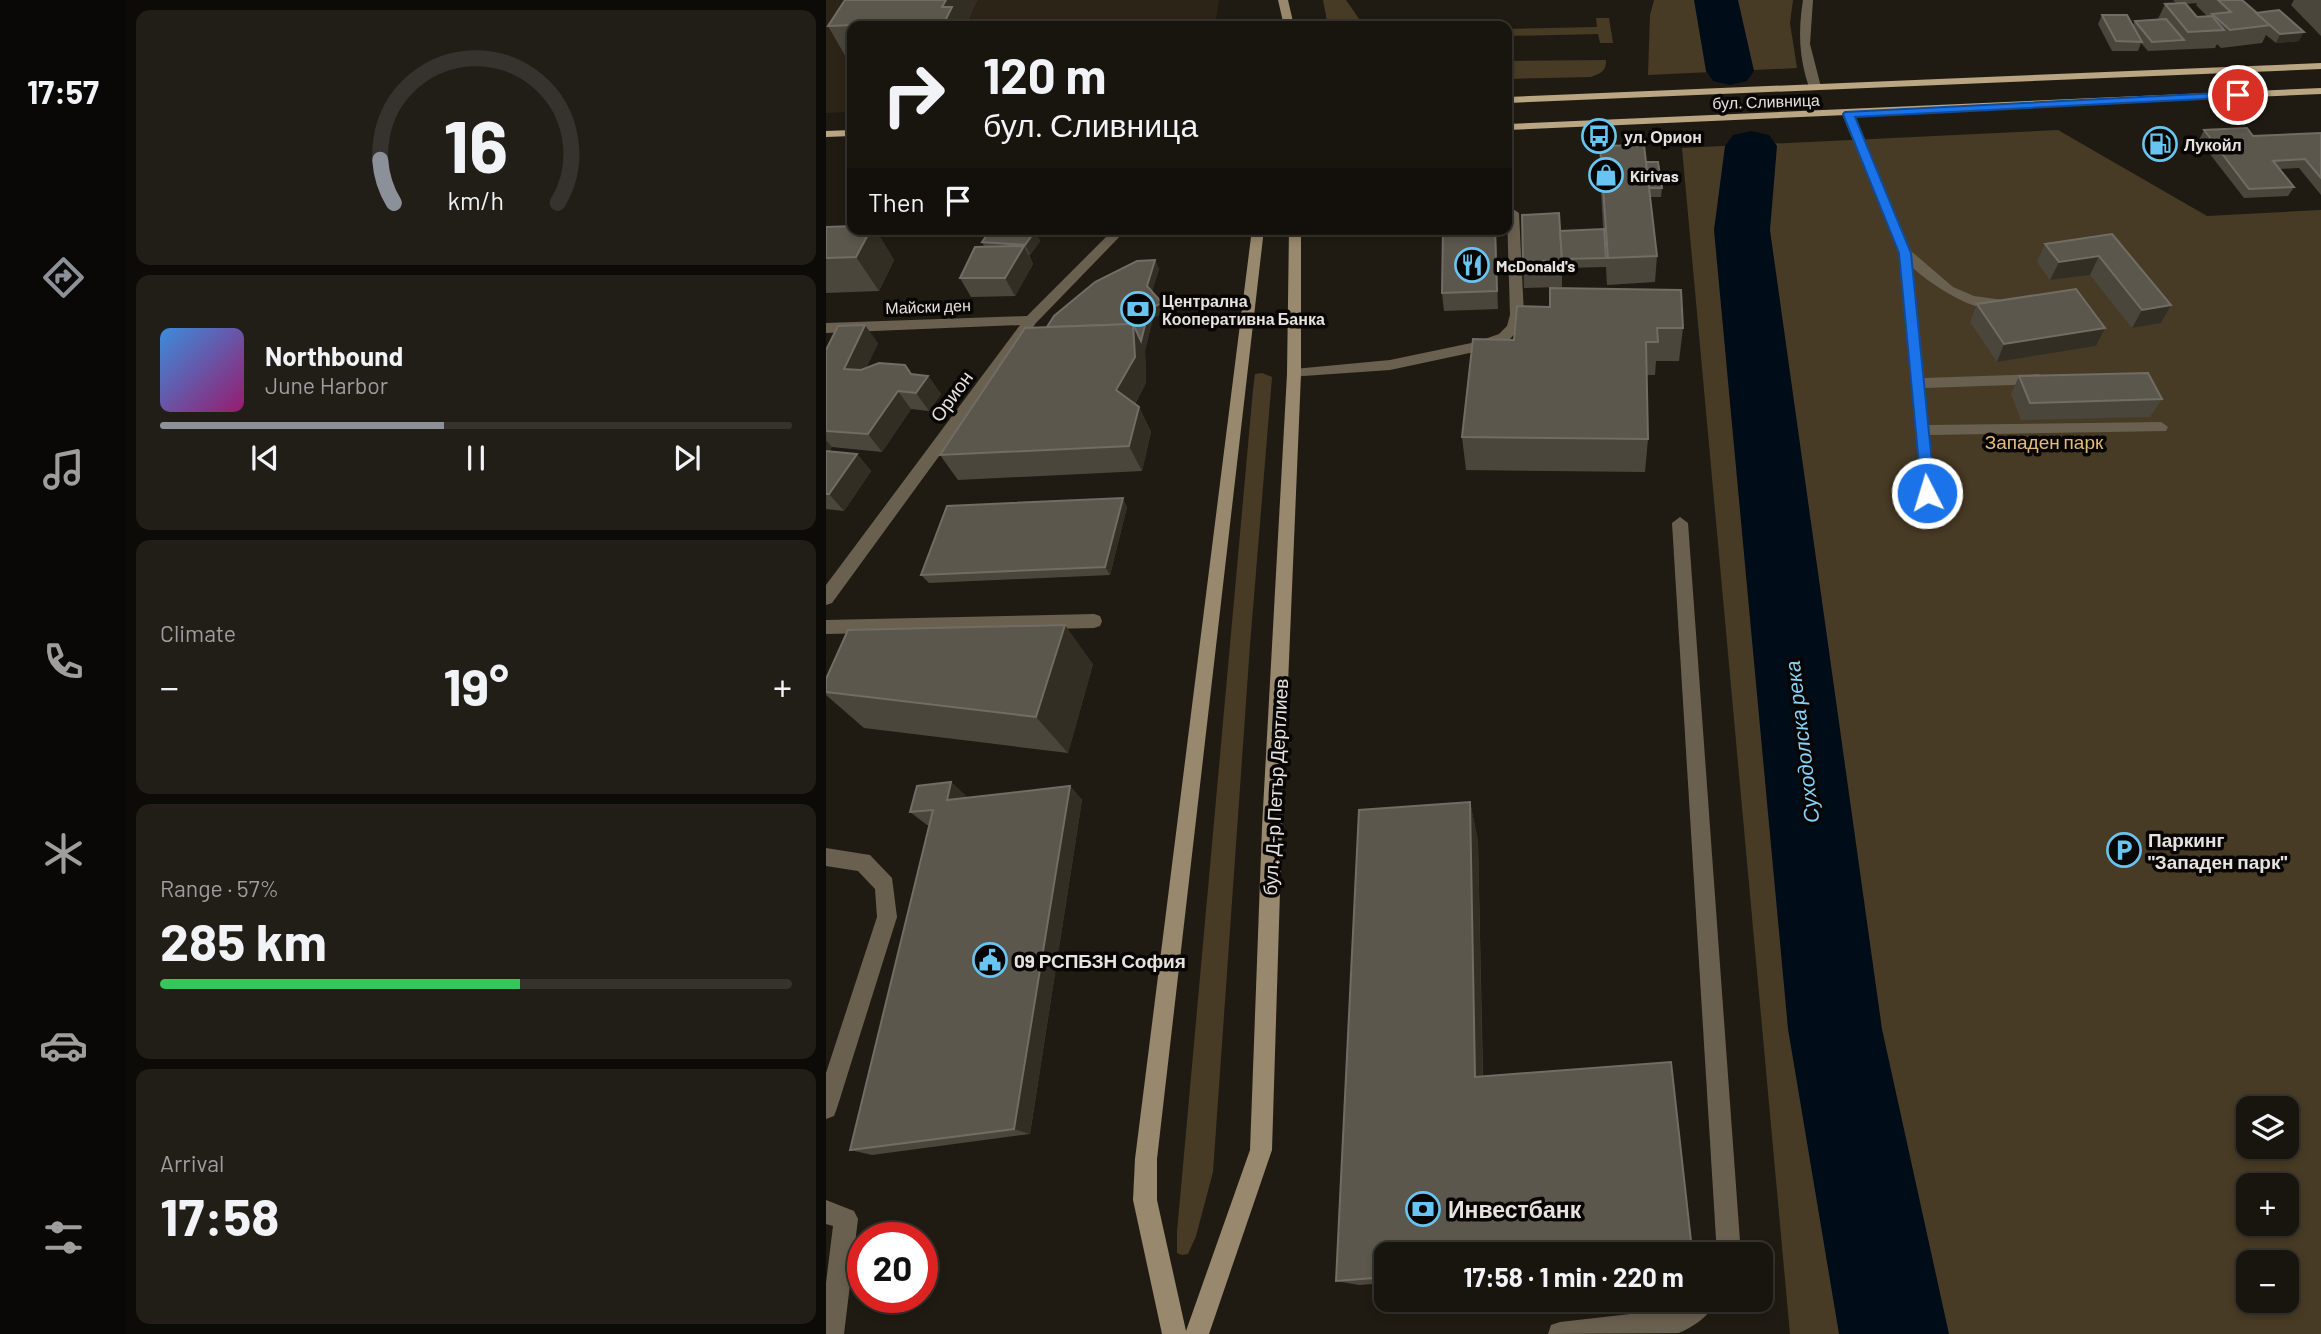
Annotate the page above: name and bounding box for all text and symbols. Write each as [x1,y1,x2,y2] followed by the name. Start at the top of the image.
[983,45,1106,104] text: 120 m
[868,49,959,140] icon: right
[2208,65,2268,125] pin
[27,72,99,110] text: 17:57
[2219,76,2257,114] icon: arrive
[1712,90,1820,112] street label: бул. Сливница
[444,101,508,189] text: 16
[983,105,1198,143] text: бул. Сливница
[1580,117,1618,155] bus stop icon: ул. Орион
[2141,125,2179,163] fuel station icon: Лукойл
[1624,127,1702,146] place label: ул. Орион
[2184,135,2242,154] place label: Лукойл
[1587,156,1625,194] shop icon: Kirivas
[1630,166,1679,185] place label: Kirivas
[939,182,977,220] icon: arrive
[448,185,504,215] text: km/h
[868,186,925,217] text: Then
[1453,246,1491,284] restaurant icon: McDonald's
[39,253,88,302] icon: directions
[1496,256,1575,275] place label: McDonald's
[1119,290,1157,328] bank icon: Централна Кооперативна Банка
[1162,291,1325,328] place label: Централна Кооперативна Банка
[885,295,971,317] street label: Майски ден
[265,340,403,371] text: Northbound
[925,366,977,426] street label: Орион
[265,371,388,399] text: June Harbor
[1985,430,2104,453] park label: Западен парк
[246,439,284,477] icon: previous
[457,439,495,477] icon: pause
[668,439,706,477] icon: next
[39,445,88,494] icon: music
[1890,456,1964,530] position arrow
[160,619,236,647] text: Climate
[39,637,88,686] icon: phone
[443,654,509,716] text: 19°
[1779,659,1823,825] water label: Суходолска река
[160,663,179,709] text: −
[773,663,792,709] text: +
[1258,678,1292,896] street label: бул. Д-р Петър Дертлиев
[2148,828,2287,873] place label: Паркинг "Западен парк"
[39,829,88,878] icon: climate
[2105,831,2143,869] parking icon: Паркинг "Западен парк"
[160,874,279,902] text: Range · 57%
[160,909,327,971] text: 285 km
[971,941,1009,979] public building icon: 09 РСПБЗН София
[1014,949,1186,972] place label: 09 РСПБЗН София
[39,1021,88,1070] icon: car
[2236,1096,2299,1313] map controls
[2236,1096,2299,1159] button: layers
[160,1149,224,1177] text: Arrival
[2236,1173,2299,1236] button: +
[160,1184,279,1246] text: 17:58
[1404,1190,1442,1228] bank icon: Инвестбанк
[1448,1195,1582,1223] place label: Инвестбанк
[39,1213,88,1262] icon: filters
[847,1222,938,1313] speed limit sign: 20
[2236,1250,2299,1313] button: −
[1463,1261,1684,1292] text: 17:58 · 1 min · 220 m

